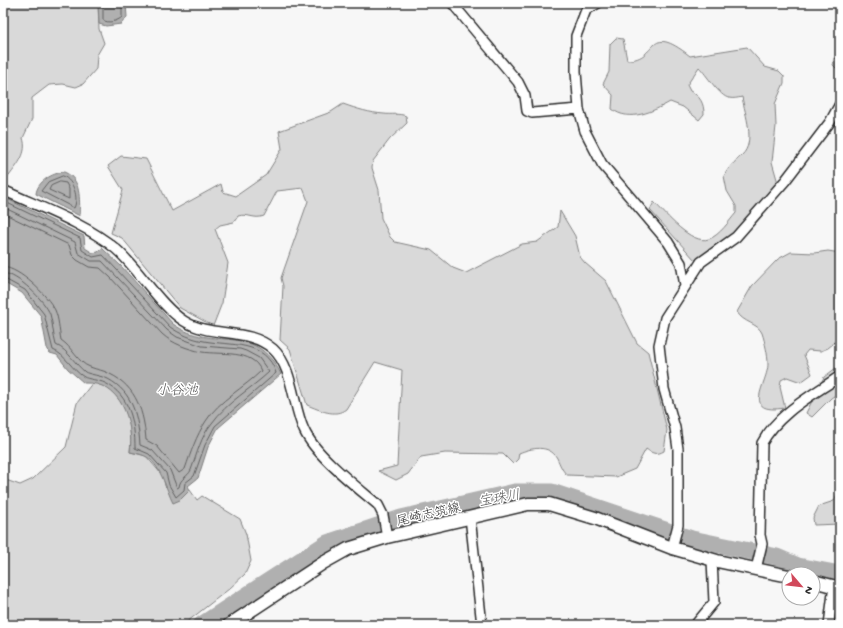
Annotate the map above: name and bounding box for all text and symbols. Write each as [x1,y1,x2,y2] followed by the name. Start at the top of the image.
[156,383,199,400] water label: 小谷池
[477,486,522,511] water label: 宝珠川
[395,500,463,530] street label: 尾崎志筑線
[781,566,821,606] north arrow
[801,584,815,596] text: N

